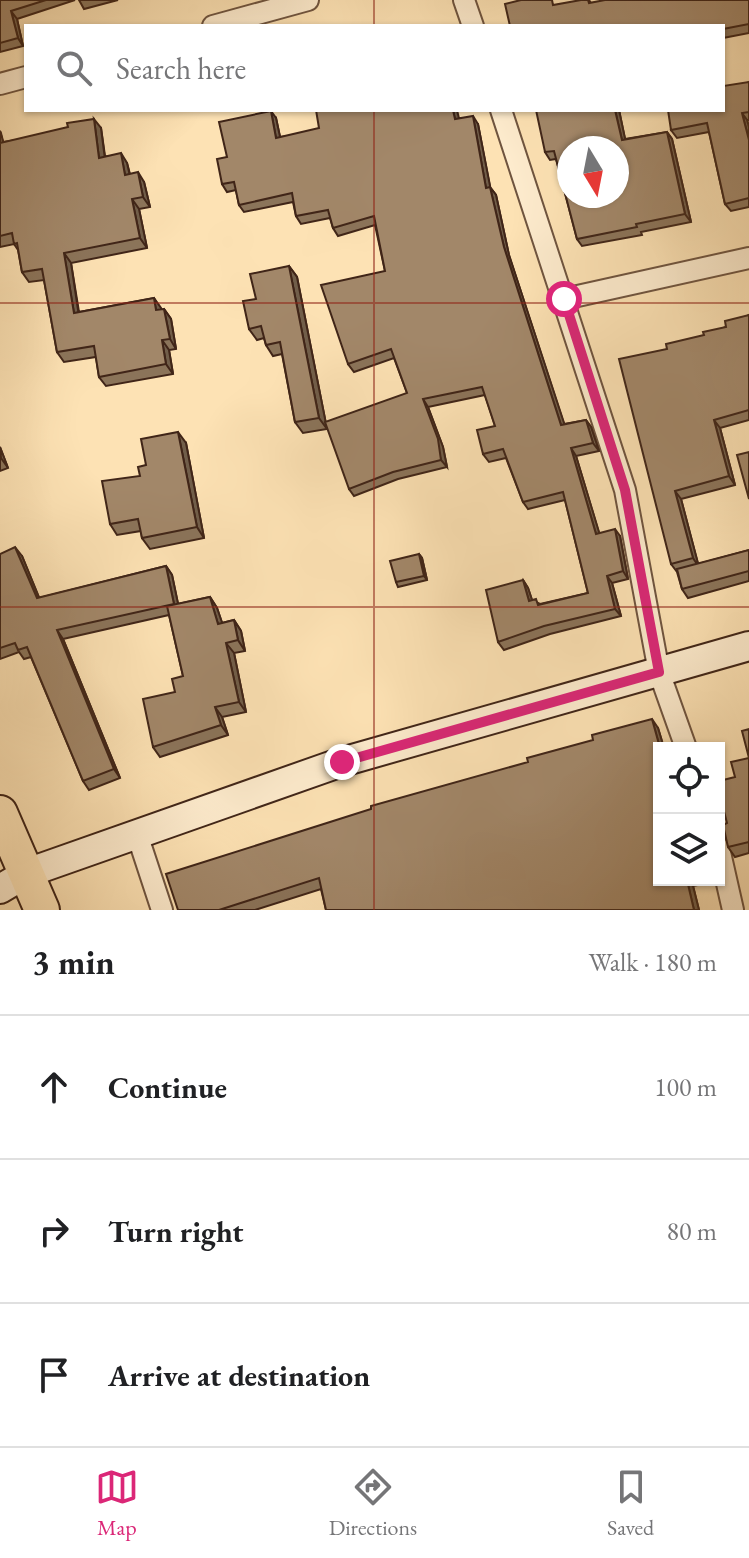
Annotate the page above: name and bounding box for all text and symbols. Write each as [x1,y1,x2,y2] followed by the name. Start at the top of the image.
[24,24,725,112] search box
[52,46,96,90] icon: search
[116,49,246,88] text: Search here
[557,136,629,208] north arrow
[546,281,582,317] route start
[653,742,725,886] map controls
[653,742,725,814] button: locate
[324,744,360,780] route end
[653,814,725,886] button: layers
[32,940,115,984] text: 3 min
[589,945,717,979] text: Walk · 180 m
[32,1065,76,1109] icon: ahead
[108,1068,227,1107] text: Continue
[654,1070,717,1104] text: 100 m
[32,1209,76,1253] icon: right
[108,1212,244,1251] text: Turn right
[667,1214,717,1248] text: 80 m
[32,1353,76,1397] icon: arrive
[108,1356,370,1395] text: Arrive at destination
[95,1465,139,1542] tab: Map
[329,1465,417,1542] tab: Directions
[607,1465,654,1542] tab: Saved

